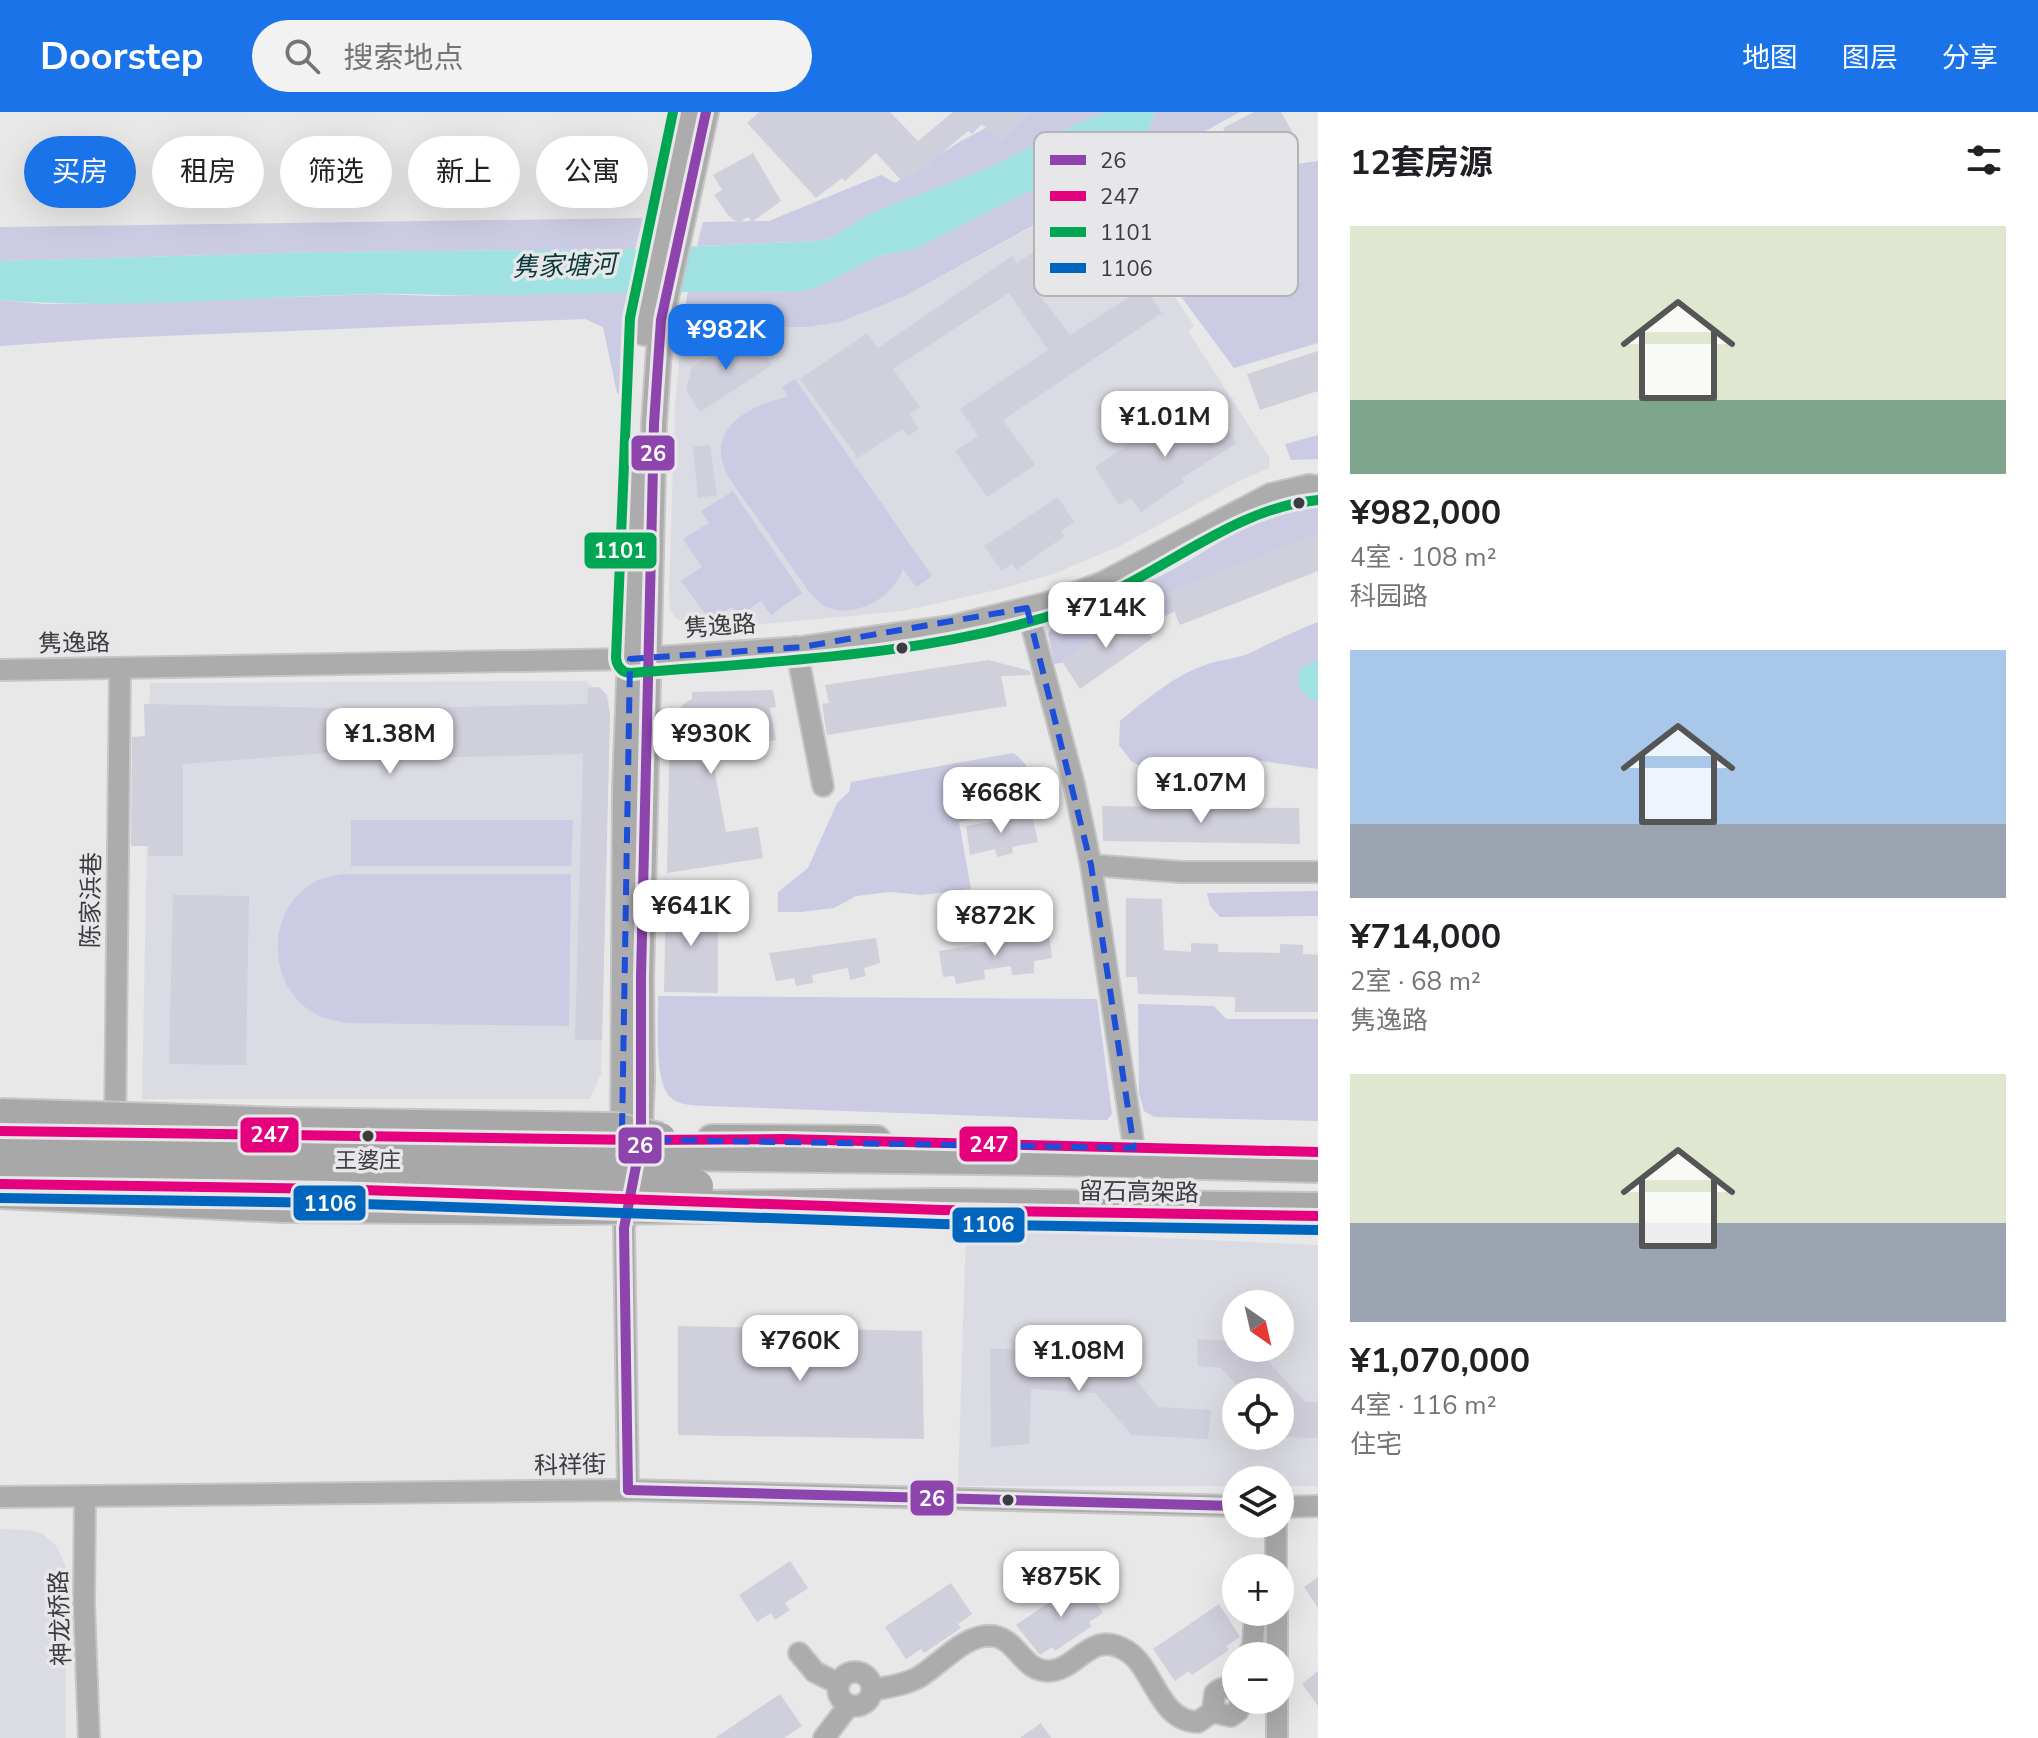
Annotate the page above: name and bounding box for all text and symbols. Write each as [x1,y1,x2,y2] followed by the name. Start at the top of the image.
[252,20,812,92] search box
[40,31,204,82] text: Doorstep
[280,34,324,78] icon: search
[344,38,464,79] text: 搜索地点
[1742,39,1798,77] text: 地图
[1842,39,1898,77] text: 图层
[1942,39,1998,77] text: 分享
[1034,132,1298,296] legend
[24,136,136,208] chip: 买房
[152,136,264,208] chip: 租房
[280,136,392,208] chip: 筛选
[408,136,520,208] chip: 新上
[536,136,648,208] chip: 公寓
[1962,138,2006,182] icon: filters
[1350,140,1493,186] text: 12套房源
[1100,146,1126,176] text: 26
[1100,182,1140,212] text: 247
[1100,218,1153,248] text: 1101
[511,247,622,285] water label: 隽家塘河
[1100,254,1153,284] text: 1106
[1606,278,1750,422] icon: home
[670,304,782,372] pin: ¥982K
[686,312,766,347] text: ¥982K
[1100,391,1230,459] pin: ¥1.01M
[1119,399,1211,434] text: ¥1.01M
[630,434,676,472] line badge: 26
[640,439,666,469] text: 26
[1350,490,1501,536] text: ¥982,000
[1291,495,1307,511] unlabelled marker
[583,531,658,570] line badge: 1101
[594,536,646,566] text: 1101
[1350,540,1497,575] text: 4室 · 108 m²
[1350,579,1428,614] text: 科园路
[1050,582,1162,650] pin: ¥714K
[1066,590,1146,625] text: ¥714K
[683,608,757,644] street label: 隽逸路
[38,626,110,660] street label: 隽逸路
[894,640,910,656] unlabelled marker
[1606,702,1750,846] icon: home
[325,708,455,776] pin: ¥1.38M
[655,708,767,776] pin: ¥930K
[344,716,436,751] text: ¥1.38M
[671,716,751,751] text: ¥930K
[1136,757,1266,825] pin: ¥1.07M
[1155,765,1247,800] text: ¥1.07M
[945,767,1057,835] pin: ¥668K
[961,775,1041,810] text: ¥668K
[74,852,108,948] street label: 陈家浜巷
[635,880,747,948] pin: ¥641K
[651,888,731,923] text: ¥641K
[939,890,1051,958] pin: ¥872K
[955,898,1035,933] text: ¥872K
[1350,914,1501,960] text: ¥714,000
[1350,964,1481,999] text: 2室 · 68 m²
[1350,1003,1428,1038] text: 隽逸路
[239,1116,300,1154] line badge: 247
[250,1120,290,1150] text: 247
[958,1125,1019,1163] line badge: 247
[617,1126,663,1165] line badge: 26
[1606,1126,1750,1270] icon: home
[360,1128,376,1144] marker: 王婆庄
[969,1130,1009,1160] text: 247
[627,1131,653,1161] text: 26
[335,1146,401,1176] place label: 王婆庄
[1079,1175,1199,1209] street label: 留石高架路
[292,1184,367,1222] line badge: 1106
[304,1189,356,1219] text: 1106
[951,1206,1026,1244] line badge: 1106
[962,1210,1014,1240] text: 1106
[1222,1290,1294,1362] north arrow
[1222,1290,1294,1714] map controls
[744,1315,856,1383] pin: ¥760K
[760,1323,840,1358] text: ¥760K
[1014,1325,1144,1393] pin: ¥1.08M
[1033,1333,1125,1368] text: ¥1.08M
[1350,1338,1530,1384] text: ¥1,070,000
[1222,1378,1294,1450] button: locate
[1350,1388,1497,1423] text: 4室 · 116 m²
[1350,1427,1402,1462] text: 住宅
[534,1448,606,1482] street label: 科祥街
[1222,1466,1294,1538] button: layers
[909,1479,955,1517] line badge: 26
[919,1484,945,1514] text: 26
[1000,1492,1016,1508] unlabelled marker
[1005,1551,1117,1619] pin: ¥875K
[1222,1554,1294,1626] button: +
[1021,1559,1101,1594] text: ¥875K
[42,1569,78,1667] street label: 神龙桥路
[1222,1642,1294,1714] button: −

